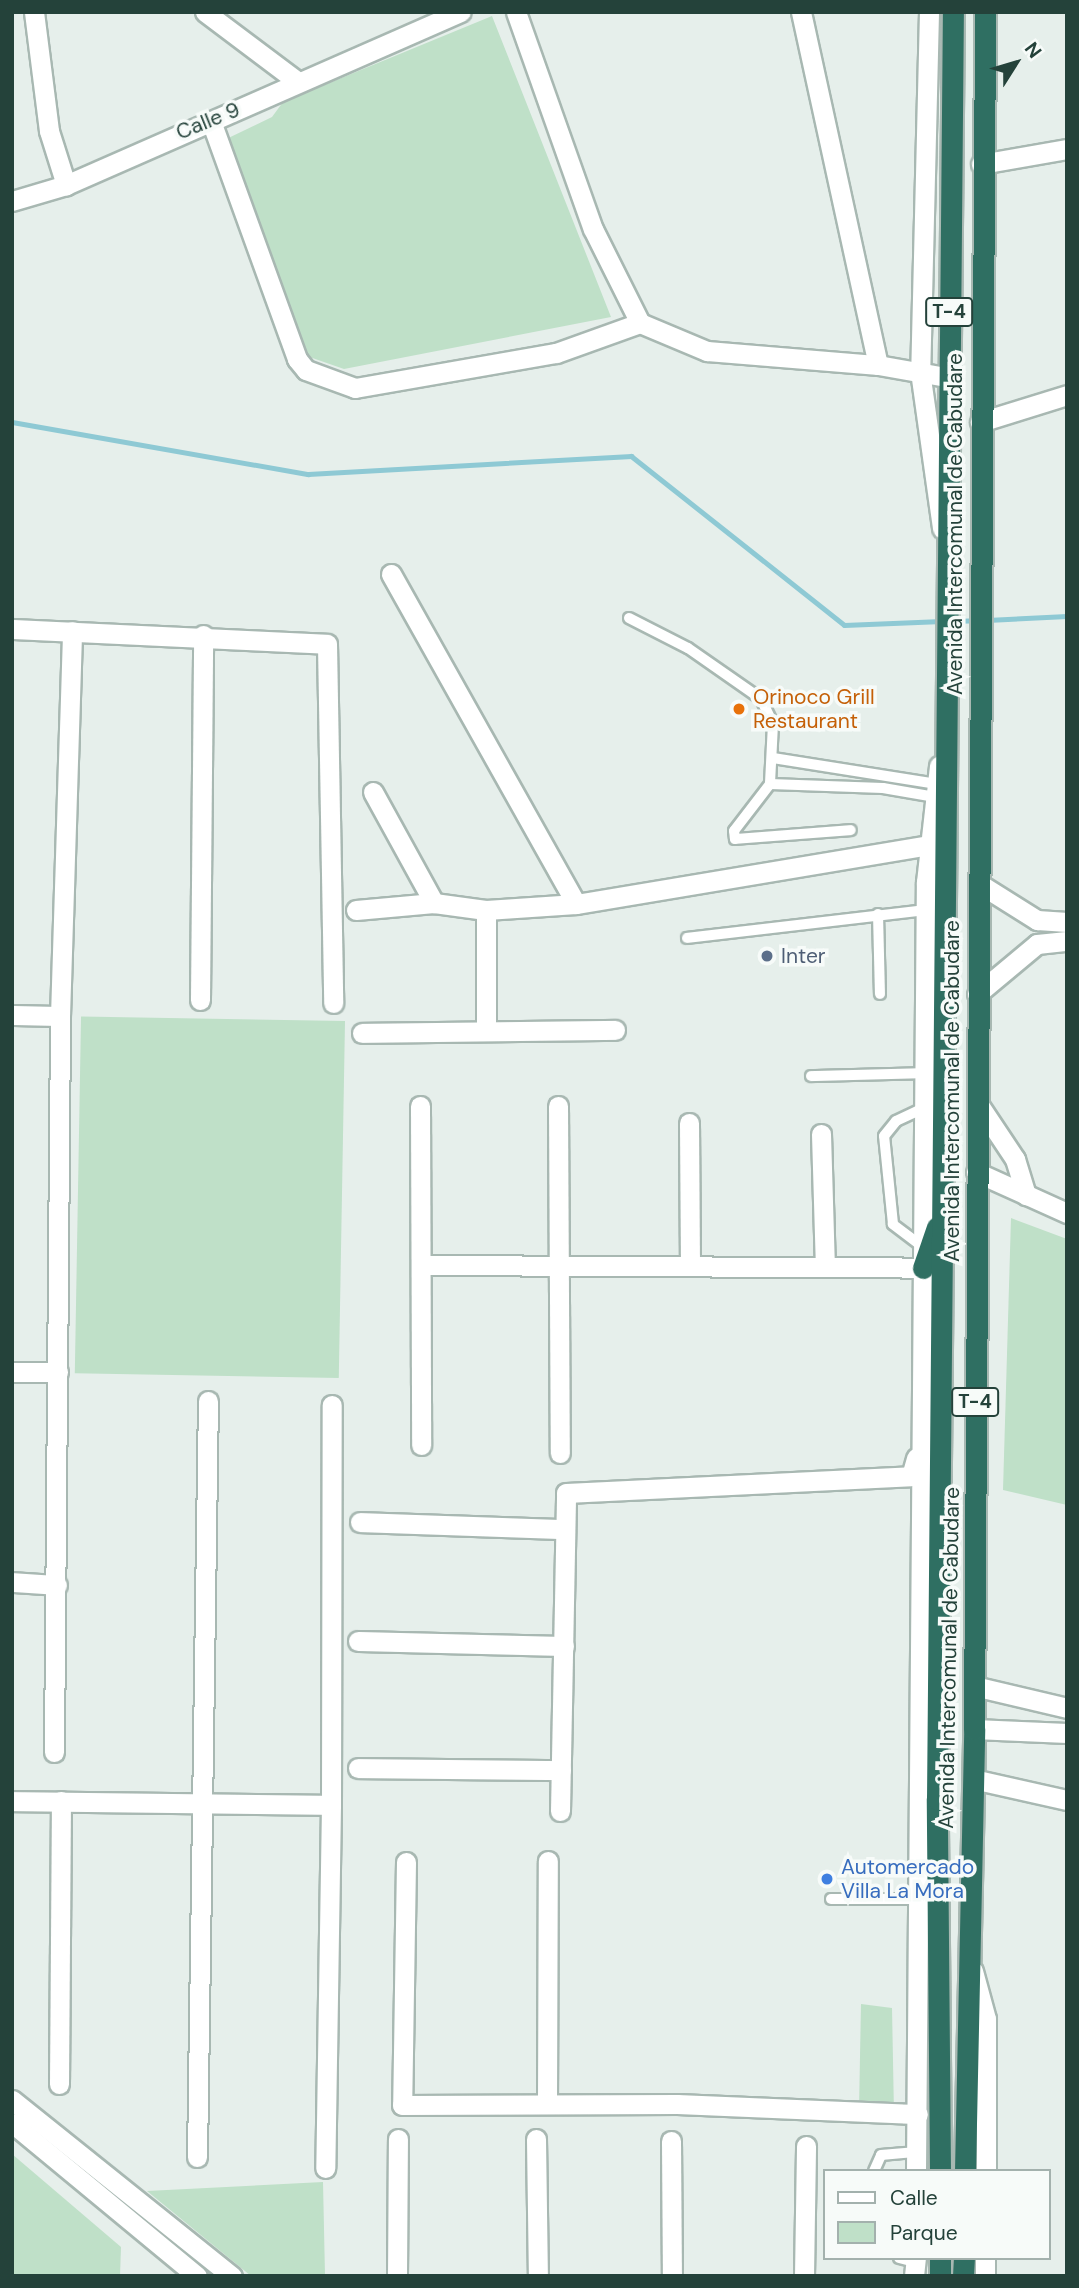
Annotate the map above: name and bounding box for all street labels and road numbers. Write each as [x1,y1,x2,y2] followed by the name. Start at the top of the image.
[172,97,244,145] street label: Calle 9
[925,296,974,328] road number: T-4
[942,353,968,695] street label: Avenida Intercomunal de Cabudare
[939,920,965,1262] street label: Avenida Intercomunal de Cabudare
[950,1386,1000,1418] road number: T-4
[933,1487,965,1829] street label: Avenida Intercomunal de Cabudare

